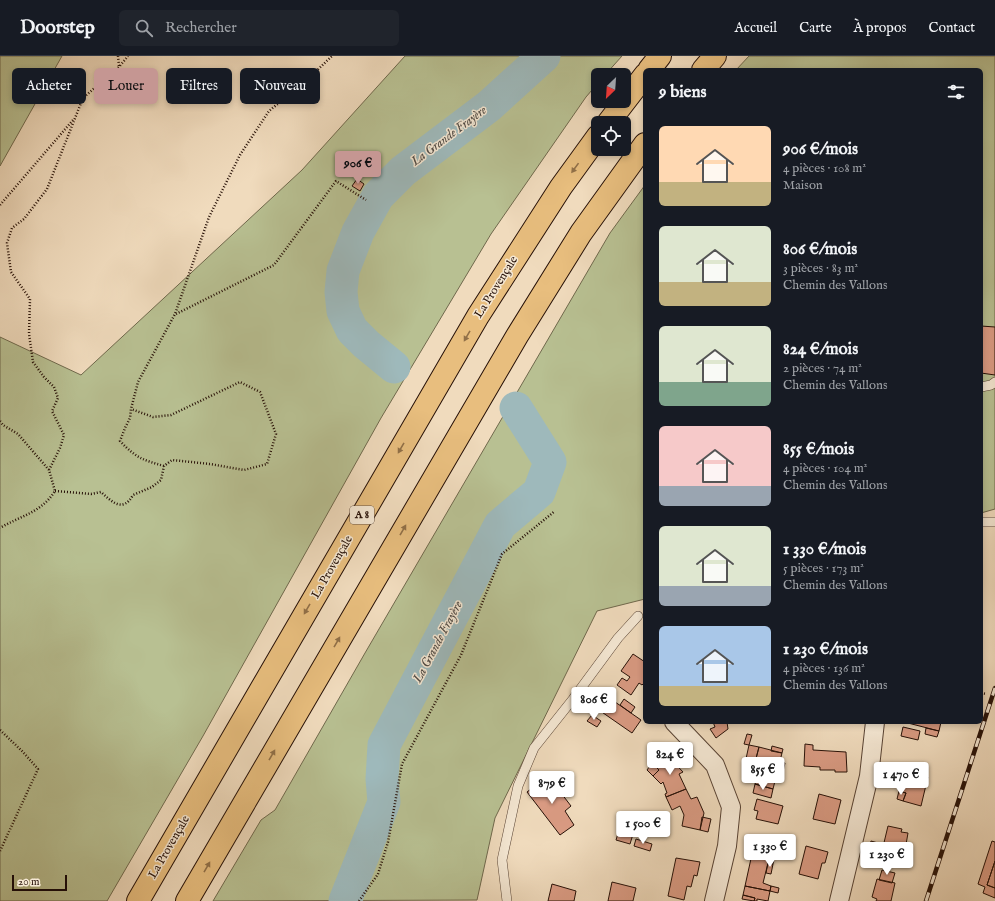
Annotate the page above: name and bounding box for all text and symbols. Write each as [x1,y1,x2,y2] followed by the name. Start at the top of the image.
[119,10,399,46] search box
[20,16,95,40] text: Doorstep
[133,17,155,39] icon: search
[165,18,237,37] text: Rechercher
[734,19,777,37] text: Accueil
[799,19,832,37] text: Carte
[854,19,906,37] text: À propos
[928,19,975,37] text: Contact
[12,68,86,104] chip: Acheter
[94,68,158,104] chip: Louer
[166,68,232,104] chip: Filtres
[240,68,320,104] chip: Nouveau
[591,68,631,108] north arrow
[591,68,631,156] map controls
[945,81,967,103] icon: filters
[659,82,706,103] text: 9 biens
[407,102,491,171] water label: La Grande Frayère
[591,116,631,156] button: locate
[783,139,858,160] text: 906 €/mois
[691,142,739,190] icon: home
[330,151,386,185] pin: 906 €
[344,155,372,172] text: 906 €
[783,160,866,177] text: 4 pièces · 108 m²
[571,162,579,173] one-way arrow
[783,177,823,194] text: Maison
[783,239,857,260] text: 806 €/mois
[691,242,739,290] icon: home
[471,253,521,321] street label: La Provençale
[783,260,858,277] text: 3 pièces · 83 m²
[783,277,888,294] text: Chemin des Vallons
[463,330,470,342] one-way arrow
[783,339,858,360] text: 824 €/mois
[691,342,739,390] icon: home
[783,360,862,377] text: 2 pièces · 74 m²
[783,377,888,394] text: Chemin des Vallons
[783,439,854,460] text: 855 €/mois
[398,442,405,454] one-way arrow
[691,442,739,490] icon: home
[783,460,867,477] text: 4 pièces · 104 m²
[783,477,888,494] text: Chemin des Vallons
[350,506,374,524] road number: A 8
[399,524,406,536] one-way arrow
[308,532,356,601] street label: La Provençale
[783,539,866,560] text: 1 330 €/mois
[691,542,739,590] icon: home
[783,560,864,577] text: 5 pièces · 173 m²
[783,577,888,594] text: Chemin des Vallons
[409,597,467,687] water label: La Grande Frayère
[304,603,311,615] one-way arrow
[334,636,341,648] one-way arrow
[783,639,868,660] text: 1 230 €/mois
[691,642,739,690] icon: home
[783,660,865,677] text: 4 pièces · 136 m²
[783,677,888,694] text: Chemin des Vallons
[566,687,622,721] pin: 806 €
[580,691,608,708] text: 806 €
[642,742,698,776] pin: 824 €
[656,746,684,763] text: 824 €
[268,749,275,761] one-way arrow
[735,757,791,791] pin: 855 €
[751,761,775,778] text: 855 €
[864,762,938,796] pin: 1 470 €
[883,766,919,783] text: 1 470 €
[524,771,580,805] pin: 879 €
[538,775,566,792] text: 879 €
[606,811,680,845] pin: 1 500 €
[145,812,193,881] street label: La Provençale
[625,815,661,832] text: 1 500 €
[733,834,807,868] pin: 1 330 €
[753,838,787,855] text: 1 330 €
[850,842,924,876] pin: 1 230 €
[869,846,905,863] text: 1 230 €
[203,861,210,873] one-way arrow
[12,873,67,892] scale bar
[18,875,39,889] text: 20 m

